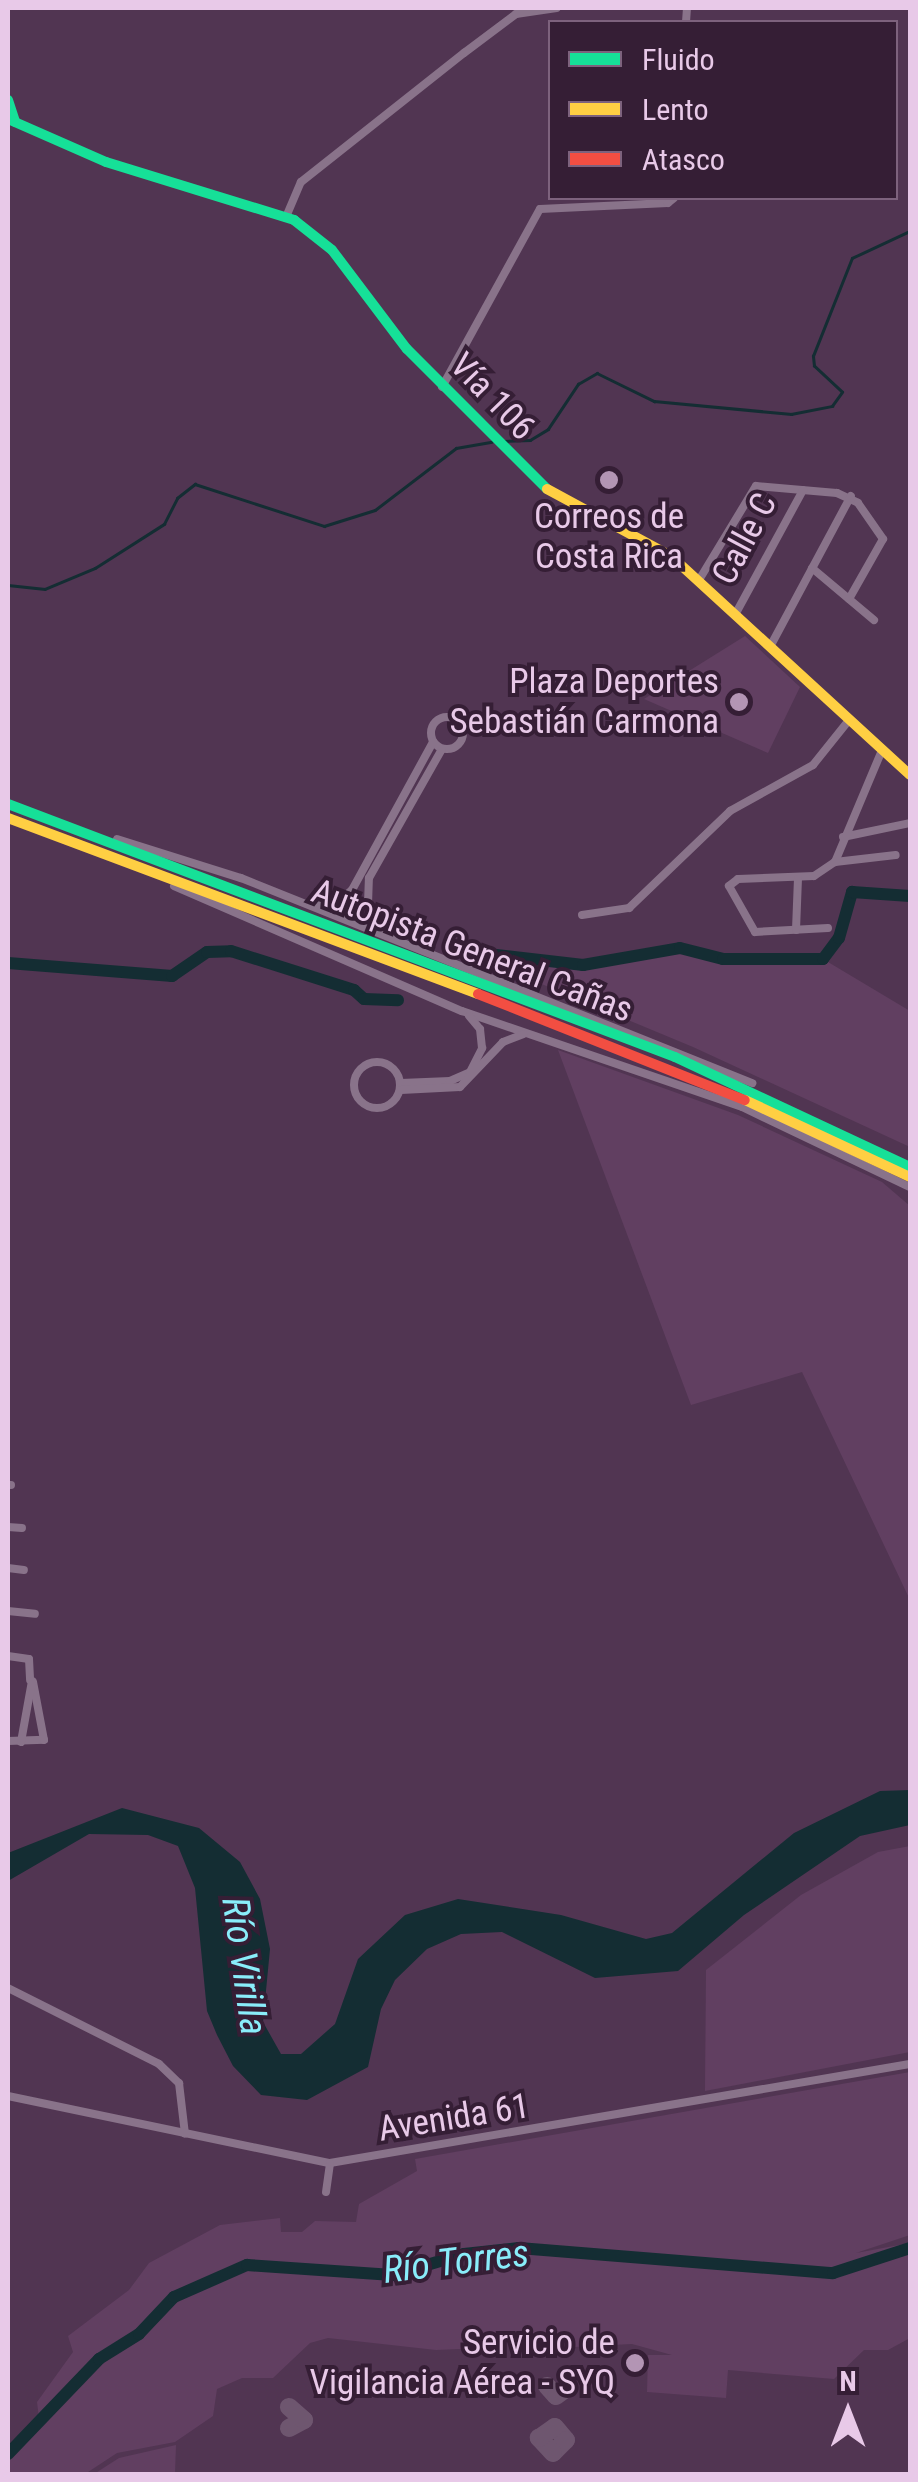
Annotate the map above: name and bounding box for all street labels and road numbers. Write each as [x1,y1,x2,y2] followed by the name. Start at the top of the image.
[441,345,543,449] street label: Vía 106
[704,486,786,592] street label: Calle C
[306,870,638,1032] street label: Autopista General Cañas
[376,2085,532,2151] street label: Avenida 61

